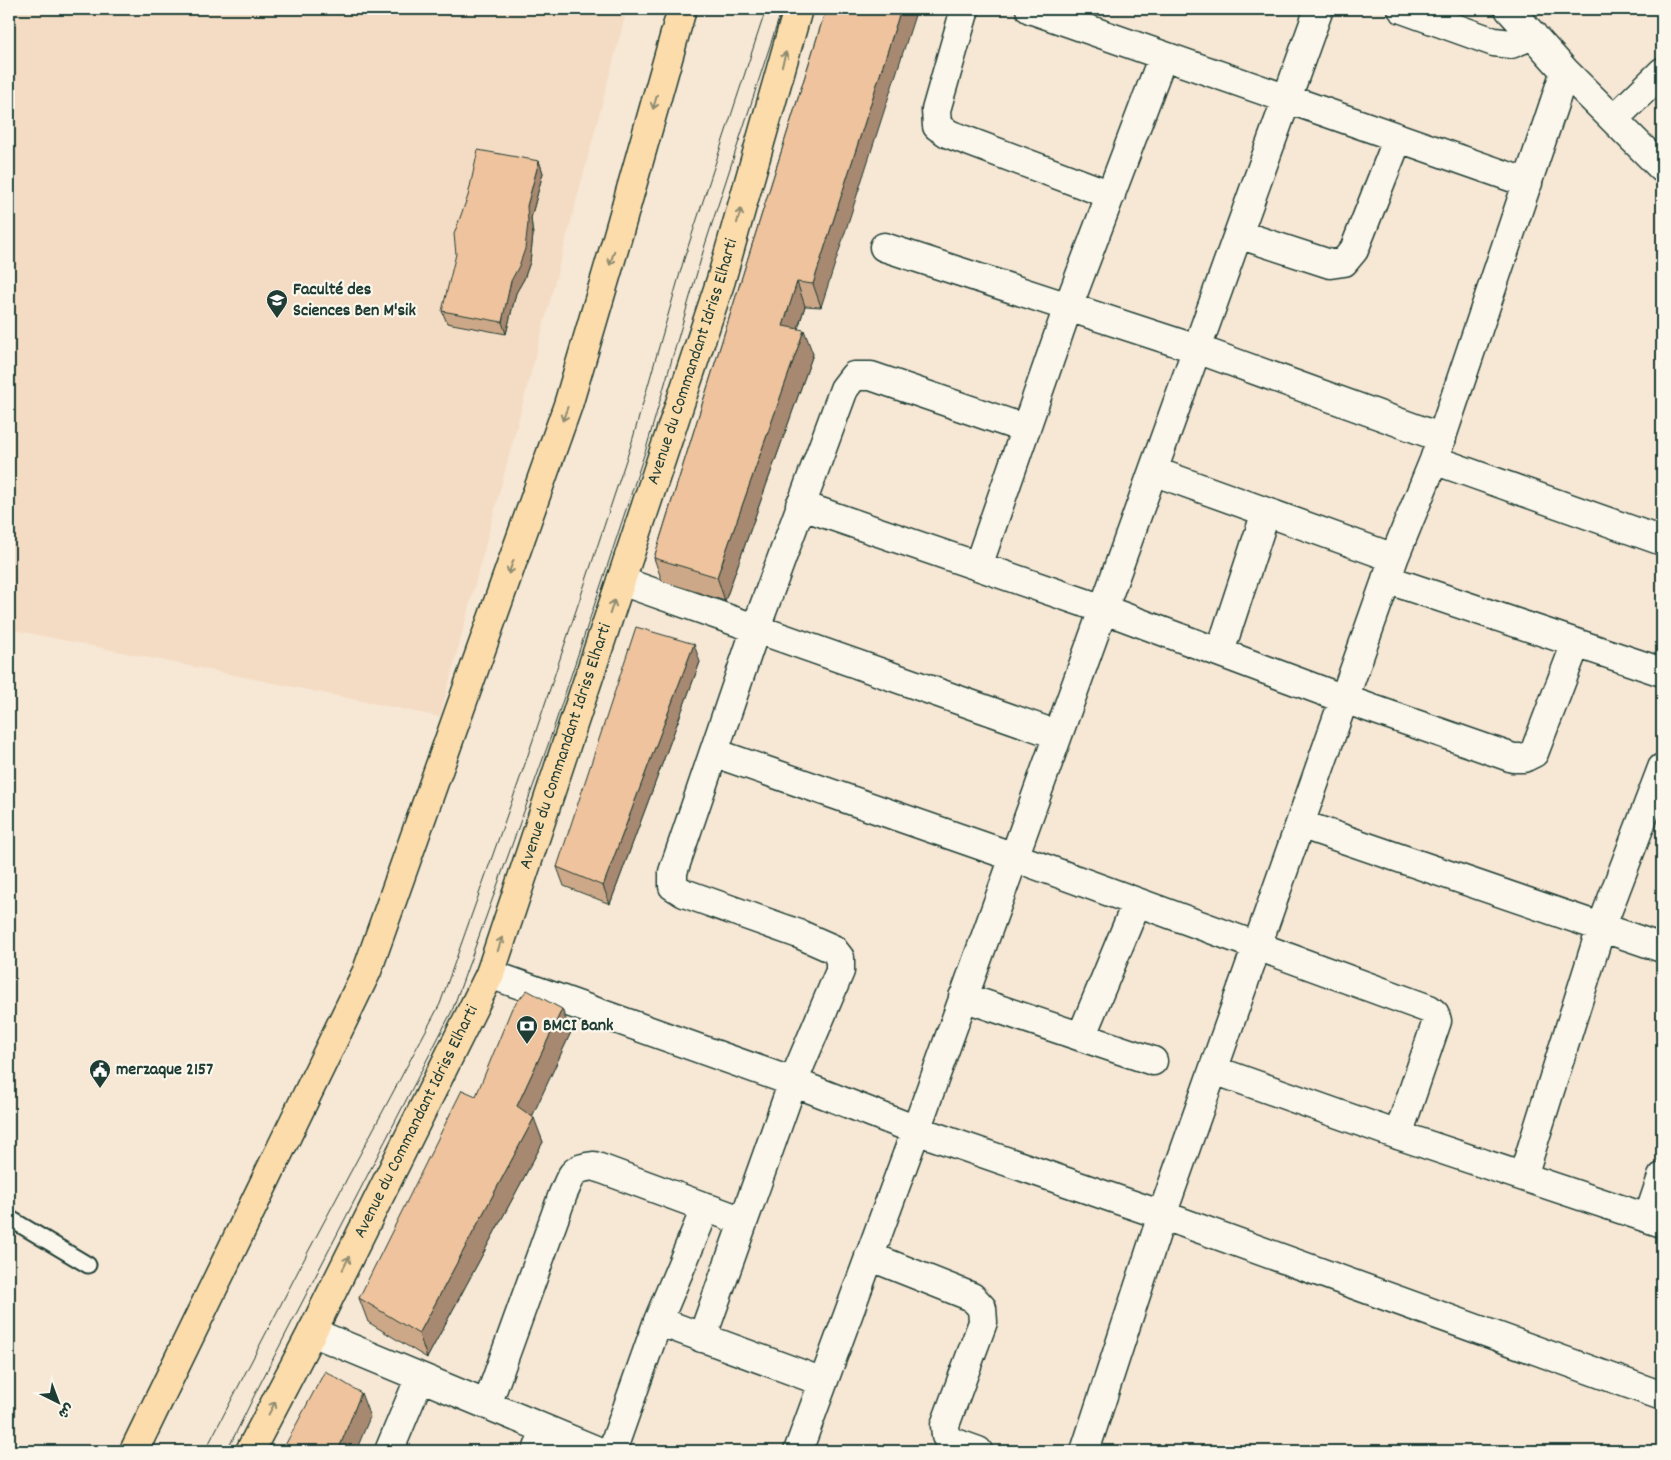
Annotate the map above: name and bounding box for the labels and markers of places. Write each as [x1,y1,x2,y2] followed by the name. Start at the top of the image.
[293,278,416,324] place label: Faculté des Sciences Ben M'sik
[265,288,289,319] school or university icon: Faculté des Sciences Ben M'sik
[515,1014,539,1045] bank icon: BMCI Bank
[543,1014,614,1039] place label: BMCI Bank
[88,1058,112,1089] public building icon: merzaque 2157
[116,1058,213,1083] place label: merzaque 2157

